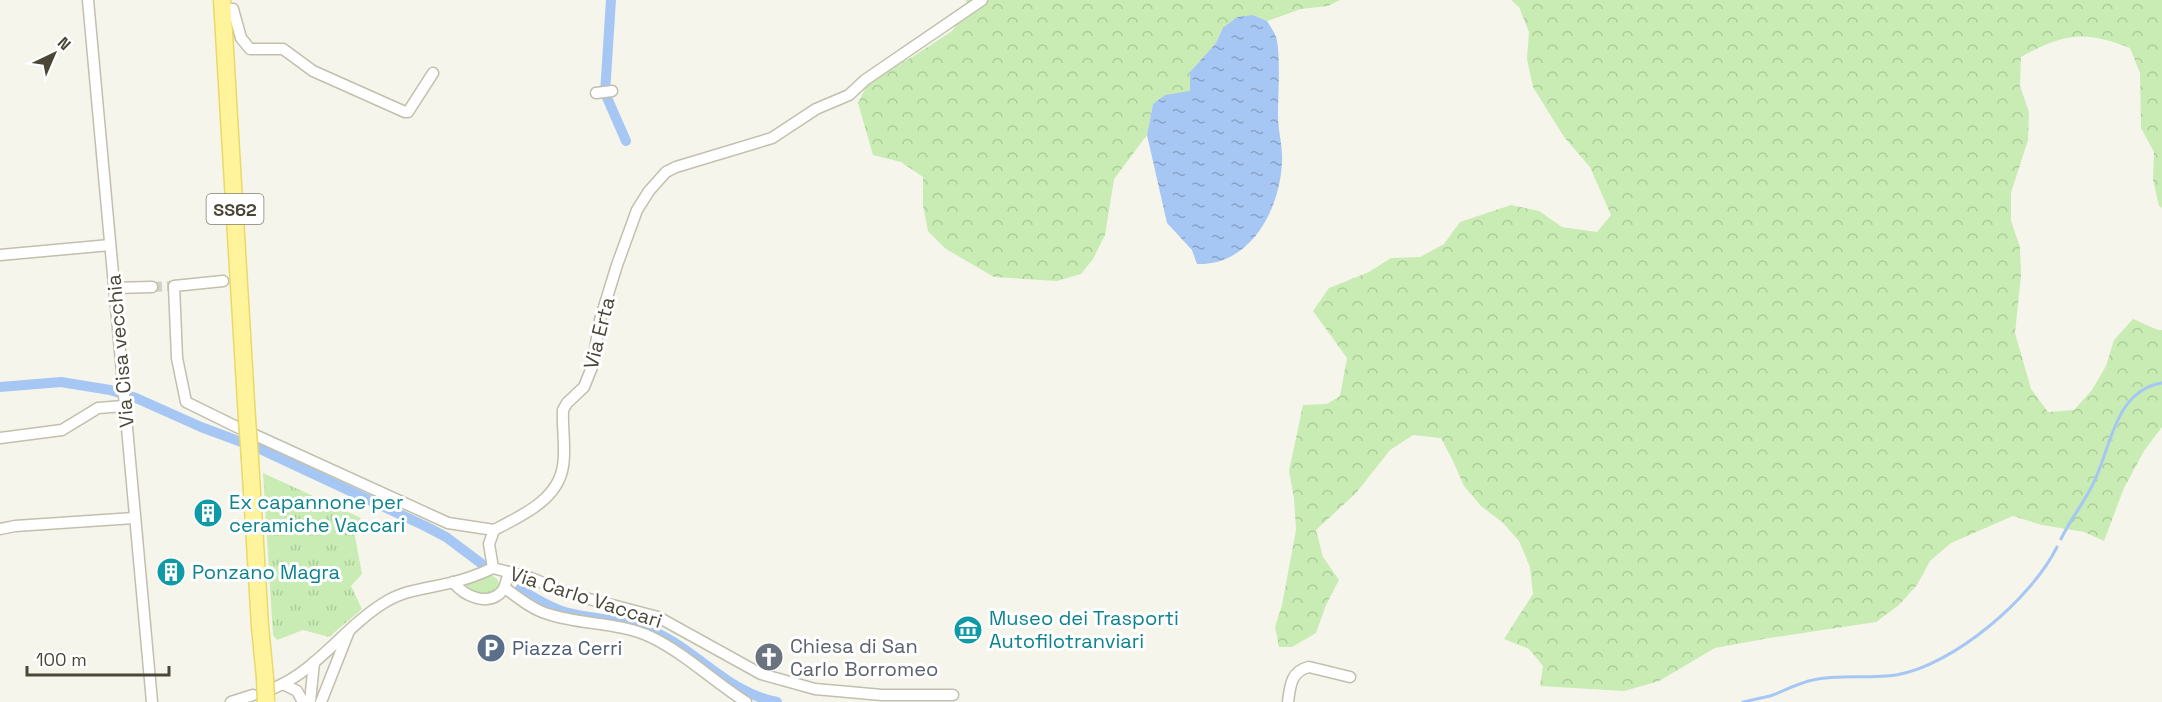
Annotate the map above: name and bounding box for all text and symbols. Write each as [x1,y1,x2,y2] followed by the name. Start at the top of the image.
[24,24,84,84] north arrow
[53,32,75,55] text: N
[206,194,264,224] road number: SS62
[100,273,140,429] street label: Via Cisa vecchia
[578,294,620,372] street label: Via Erta
[229,489,405,538] place label: Ex capannone per ceramiche Vaccari
[192,497,224,529] building icon: Ex capannone per ceramiche Vaccari
[155,556,187,588] building icon: Ponzano Magra
[192,559,340,585] place label: Ponzano Magra
[507,560,665,634] street label: Via Carlo Vaccari
[989,605,1179,654] place label: Museo dei Trasporti Autofilotranviari
[952,614,984,646] museum icon: Museo dei Trasporti Autofilotranviari
[475,632,507,664] parking icon: Piazza Cerri
[790,633,938,682] place label: Chiesa di San Carlo Borromeo
[512,635,623,661] place label: Piazza Cerri
[27,639,170,677] scale bar
[753,641,785,673] church icon: Chiesa di San Carlo Borromeo
[36,648,87,671] text: 100 m

